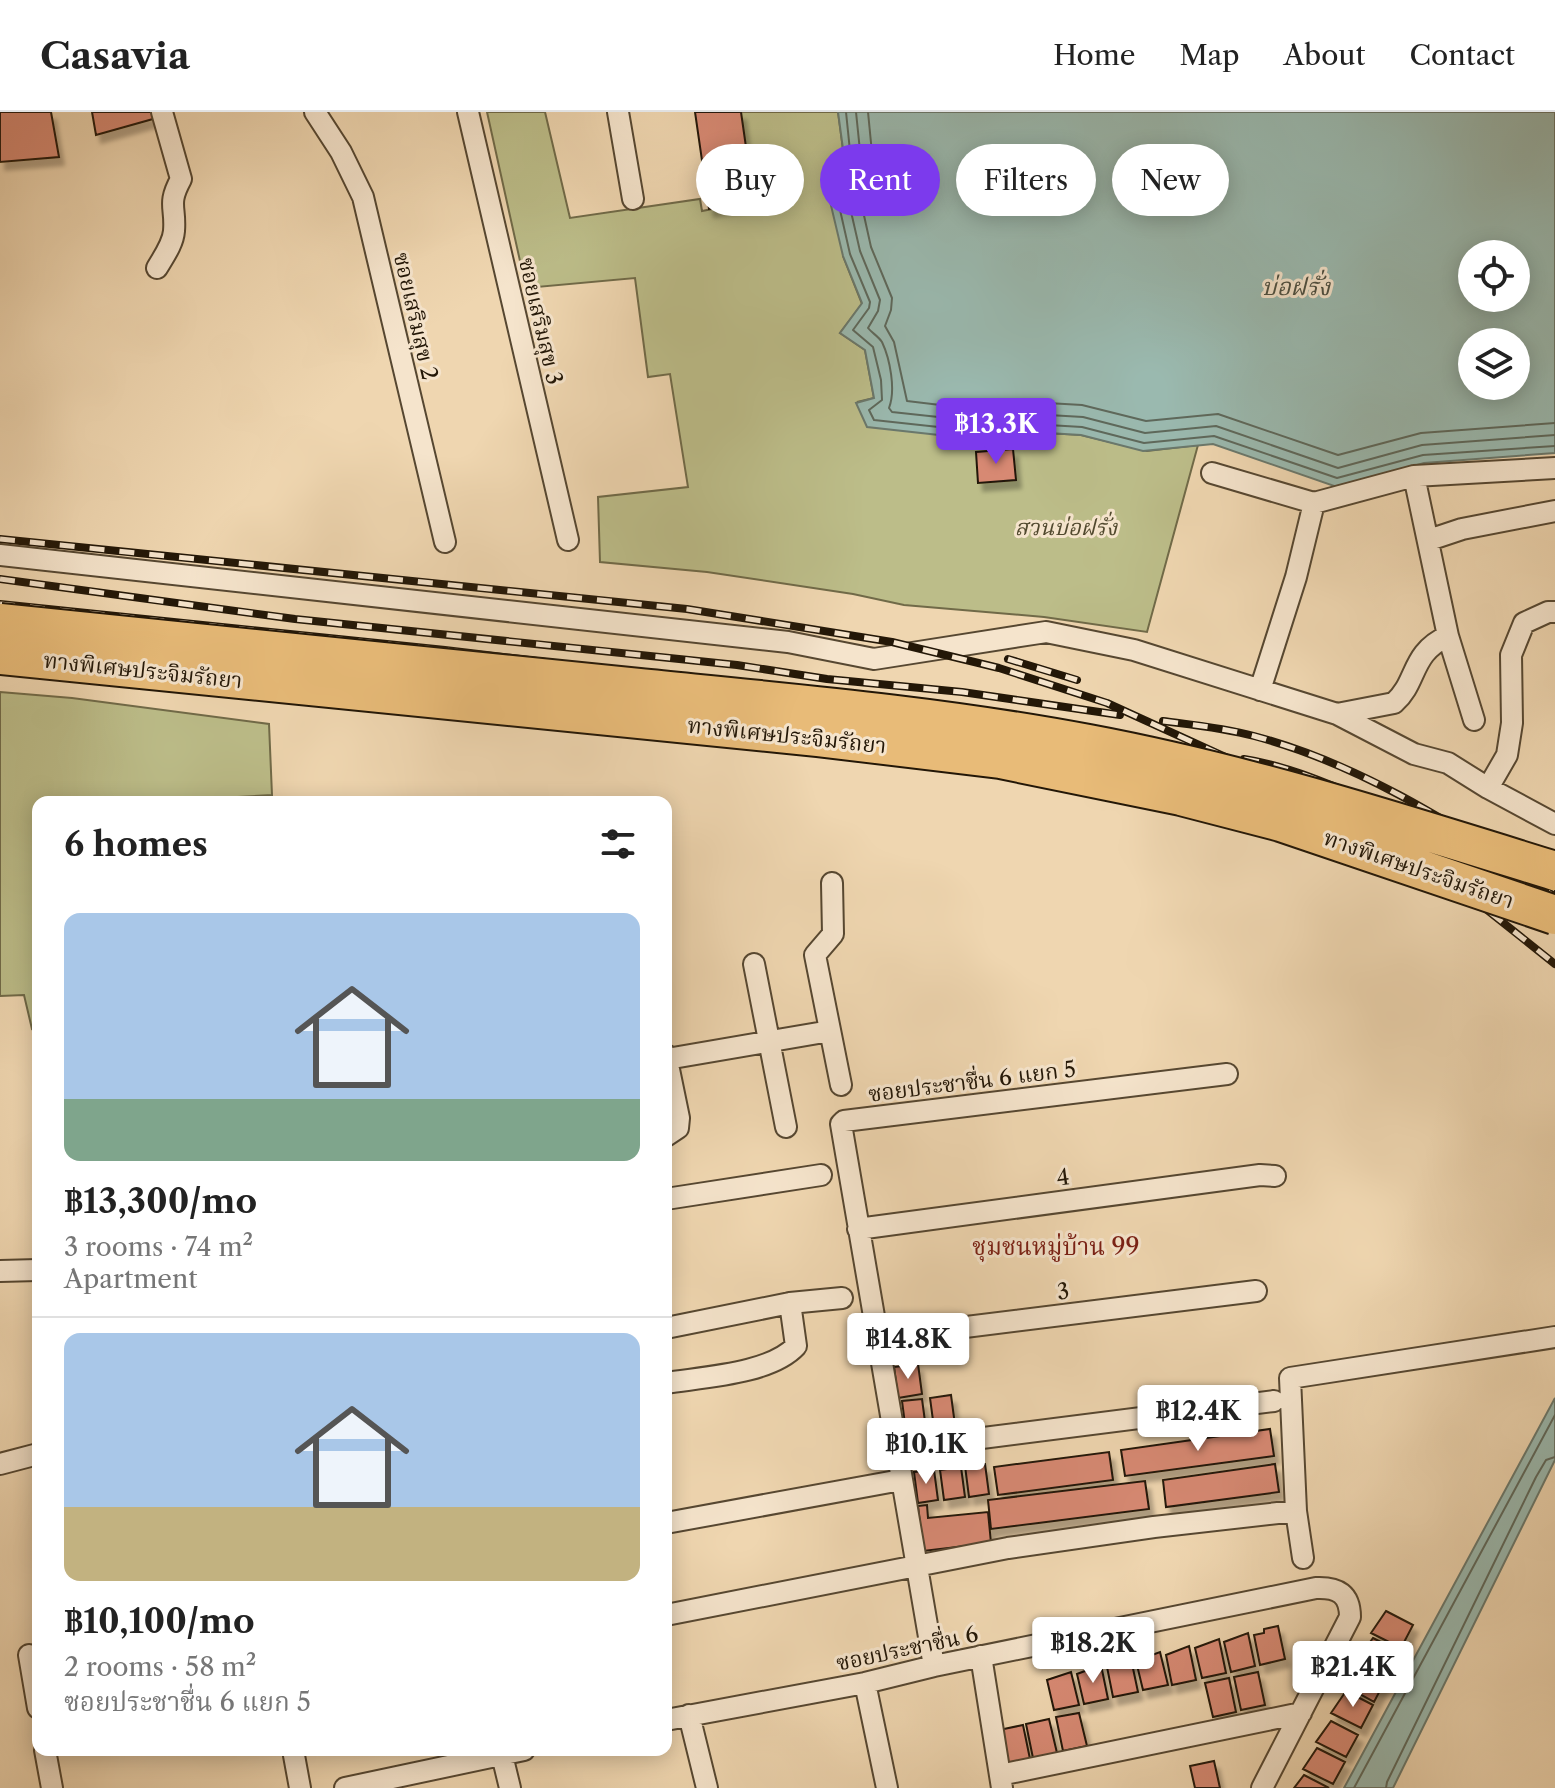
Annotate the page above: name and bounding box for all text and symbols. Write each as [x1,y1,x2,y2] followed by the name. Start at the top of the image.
[40,32,190,79] text: Casavia
[1053,38,1135,72] text: Home
[1179,38,1239,72] text: Map
[1283,38,1365,72] text: About
[1409,38,1515,72] text: Contact
[696,144,804,216] chip: Buy
[820,144,940,216] chip: Rent
[956,144,1096,216] chip: Filters
[1112,144,1229,216] chip: New
[1458,240,1530,400] map controls
[1458,240,1530,312] button: locate
[387,250,443,383] street label: ซอยเสริมสุข 2
[512,255,568,387] street label: ซอยเสริมสุข 3
[1262,269,1331,301] water label: บ่อฝรั่ง
[1458,328,1530,400] button: layers
[931,398,1061,466] pin: ฿13.3K
[954,408,1038,440] text: ฿13.3K
[1015,511,1118,541] park label: สวนบ่อฝรั่ง
[42,647,244,694] street label: ทางพิเศษประจิมรัถยา
[686,712,888,759] street label: ทางพิเศษประจิมรัถยา
[596,822,640,866] icon: filters
[64,823,208,865] text: 6 homes
[1320,824,1518,915] street label: ทางพิเศษประจิมรัถยา
[280,965,424,1109] icon: home
[866,1052,1077,1108] street label: ซอยประชาชื่น 6 แยก 5
[1055,1163,1071,1192] street label: 4
[64,1180,257,1222] text: ฿13,300/mo
[64,1231,253,1263] text: 3 rooms · 74 m²
[972,1232,1140,1262] district label: ชุมชนหมู่บ้าน 99
[64,1263,197,1295] text: Apartment
[1055,1277,1071,1306] street label: 3
[843,1313,973,1381] pin: ฿14.8K
[865,1323,951,1355] text: ฿14.8K
[280,1385,424,1529] icon: home
[1133,1385,1263,1453] pin: ฿12.4K
[1156,1395,1240,1427] text: ฿12.4K
[861,1418,991,1486] pin: ฿10.1K
[885,1428,967,1460] text: ฿10.1K
[64,1600,255,1642] text: ฿10,100/mo
[833,1617,981,1677] street label: ซอยประชาชื่น 6
[1028,1617,1158,1685] pin: ฿18.2K
[1050,1627,1136,1659] text: ฿18.2K
[1288,1641,1418,1709] pin: ฿21.4K
[64,1651,256,1683] text: 2 rooms · 58 m²
[1311,1651,1395,1683] text: ฿21.4K
[64,1686,311,1718] text: ซอยประชาชื่น 6 แยก 5

